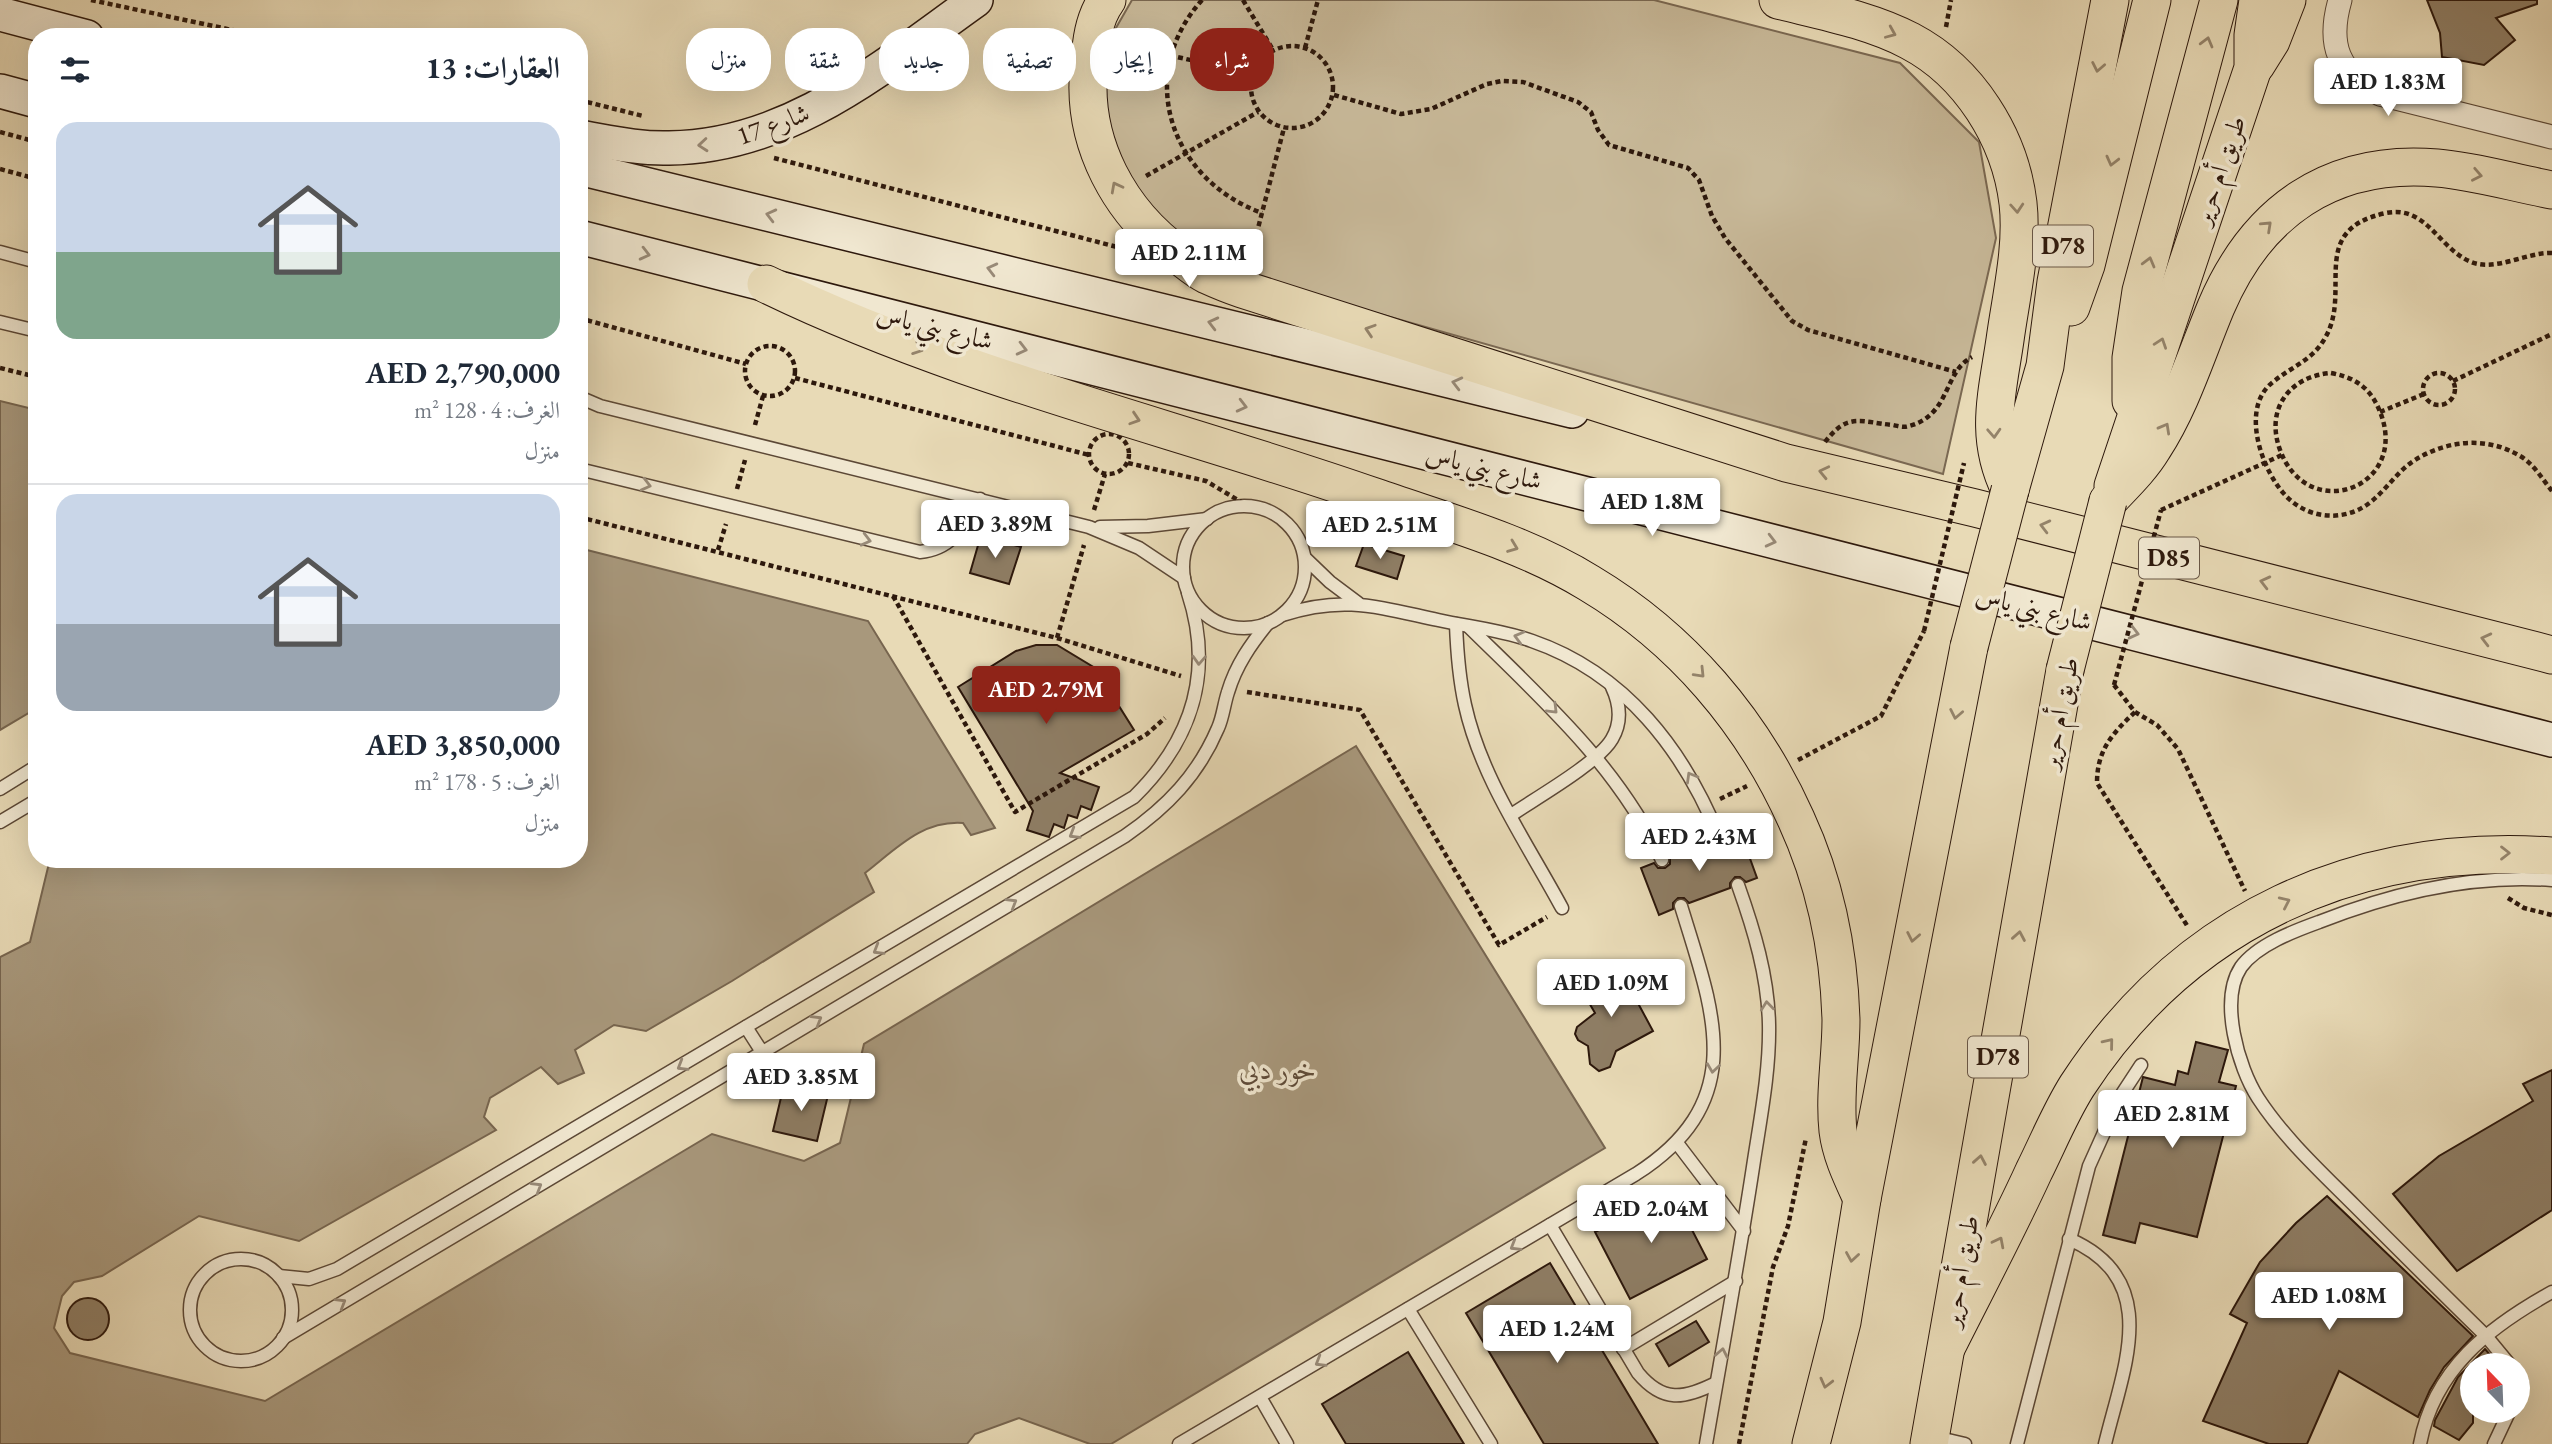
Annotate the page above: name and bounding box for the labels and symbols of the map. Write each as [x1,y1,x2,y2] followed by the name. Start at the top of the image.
[1884,25,1896,39] one-way arrow
[2199,36,2214,48] one-way arrow
[2308,58,2468,118] pin: AED 1.83M
[2091,61,2106,73] one-way arrow
[732,95,816,158] street label: شارع 17
[2184,111,2259,234] street label: طريق أم حرير
[697,137,708,152] one-way arrow
[2106,155,2120,167] one-way arrow
[2471,167,2483,182] one-way arrow
[1111,182,1124,194] one-way arrow
[2009,203,2024,214] one-way arrow
[765,209,777,223] one-way arrow
[2259,222,2272,235] one-way arrow
[2033,226,2093,267] road number: D78
[1109,230,1269,289] pin: AED 2.11M
[639,246,651,260] one-way arrow
[2141,256,2155,268] one-way arrow
[986,263,998,277] one-way arrow
[872,296,997,364] street label: شارع بني ياس
[1207,317,1219,331] one-way arrow
[1365,324,1377,339] one-way arrow
[2153,337,2167,350] one-way arrow
[912,341,924,355] one-way arrow
[1016,341,1028,355] one-way arrow
[1452,377,1464,391] one-way arrow
[1236,398,1248,412] one-way arrow
[1128,411,1141,425] one-way arrow
[2157,423,2170,435] one-way arrow
[1987,428,2002,439] one-way arrow
[1421,436,1546,504] street label: شارع بني ياس
[1818,466,1830,480] one-way arrow
[639,477,651,491] one-way arrow
[1580,478,1724,538] pin: AED 1.8M
[915,500,1075,560] pin: AED 3.89M
[1300,502,1460,561] pin: AED 2.51M
[2039,520,2051,534] one-way arrow
[860,532,872,546] one-way arrow
[1765,533,1777,547] one-way arrow
[1506,538,1518,552] one-way arrow
[2139,538,2199,578] road number: D85
[2259,576,2271,590] one-way arrow
[1971,577,2096,645] street label: شارع بني ياس
[2128,625,2140,639] one-way arrow
[1513,631,1525,645] one-way arrow
[2480,632,2492,647] one-way arrow
[1191,654,1206,665] one-way arrow
[2031,654,2092,776] street label: طريق أم حرير
[1691,665,1704,678] one-way arrow
[966,666,1126,726] pin: AED 2.79M
[1544,701,1557,714] one-way arrow
[1949,708,1964,720] one-way arrow
[1686,771,1699,784] one-way arrow
[1619,814,1779,873] pin: AED 2.43M
[1068,826,1081,839] one-way arrow
[2500,845,2511,861] one-way arrow
[2278,897,2290,911] one-way arrow
[1004,899,1017,912] one-way arrow
[2011,930,2026,942] one-way arrow
[1906,931,1921,943] one-way arrow
[872,941,885,954] one-way arrow
[1531,960,1691,1019] pin: AED 1.09M
[1760,1001,1775,1012] one-way arrow
[809,1015,822,1028] one-way arrow
[1968,1036,2028,1078] road number: D78
[2101,1038,2113,1051] one-way arrow
[1239,1051,1317,1092] water label: خور دبي
[721,1054,881,1113] pin: AED 3.85M
[677,1057,690,1070] one-way arrow
[1705,1062,1720,1073] one-way arrow
[2092,1090,2252,1150] pin: AED 2.81M
[1971,1154,1986,1166] one-way arrow
[529,1182,542,1195] one-way arrow
[1571,1186,1731,1245] pin: AED 2.04M
[1933,1212,1992,1334] street label: طريق أم حرير
[1991,1236,2005,1249] one-way arrow
[1510,1237,1523,1250] one-way arrow
[1845,1251,1860,1263] one-way arrow
[2249,1272,2409,1332] pin: AED 1.08M
[334,1298,347,1311] one-way arrow
[1477,1306,1637,1365] pin: AED 1.24M
[1714,1347,1729,1359] one-way arrow
[1314,1353,1327,1366] one-way arrow
[2460,1353,2530,1423] north arrow
[1820,1377,1834,1389] one-way arrow

